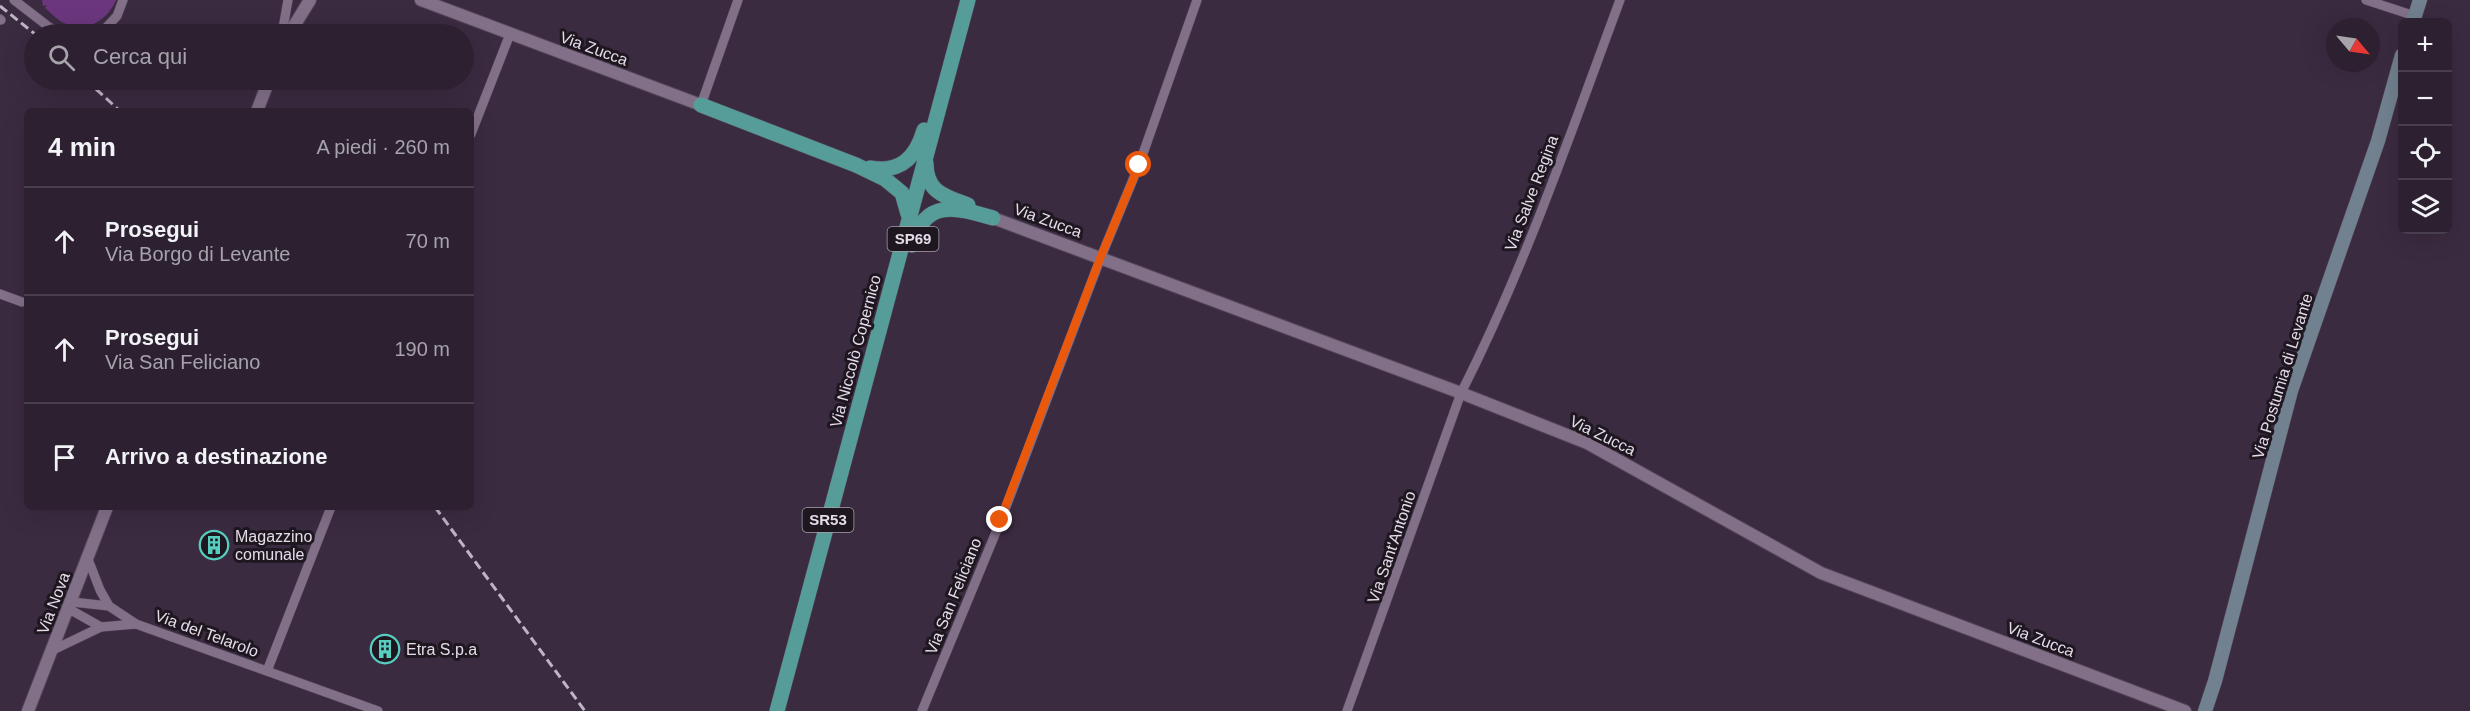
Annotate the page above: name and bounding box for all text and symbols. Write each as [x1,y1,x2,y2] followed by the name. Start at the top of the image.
[2326,18,2380,72] north arrow
[2398,18,2452,234] map controls
[2398,18,2452,72] button: +
[24,24,474,90] search box
[558,28,630,69] street label: Via Zucca
[45,41,78,74] icon: search
[93,44,187,69] text: Cerca qui
[2398,72,2452,126] button: −
[2398,126,2452,180] button: locate
[48,132,116,162] text: 4 min
[1502,133,1561,253] street label: Via Salve Regina
[317,136,450,158] text: A piedi · 260 m
[1125,151,1151,177] route start
[2398,180,2452,234] button: layers
[1012,200,1084,241] street label: Via Zucca
[105,217,199,242] text: Prosegui
[48,225,81,258] icon: ahead
[888,227,938,251] road number: SP69
[406,230,450,252] text: 70 m
[105,243,290,265] text: Via Borgo di Levante
[827,273,884,429] street label: Via Niccolò Copernico
[2249,291,2316,461] street label: Via Postumia di Levante
[105,325,199,350] text: Prosegui
[48,333,81,366] icon: ahead
[394,338,450,360] text: 190 m
[105,351,260,373] text: Via San Feliciano
[1567,412,1638,459] street label: Via Zucca
[48,441,81,474] icon: arrive
[105,444,328,469] text: Arrivo a destinazione
[1364,489,1419,605] street label: Via Sant'Antonio
[986,506,1012,532] route end
[802,508,854,532] road number: SR53
[235,528,312,563] place label: Magazzino comunale
[198,529,230,561] building icon: Magazzino comunale
[922,535,985,657] street label: Via San Feliciano
[34,570,73,636] street label: Via Nova
[153,607,261,660] street label: Via del Telarolo
[2005,619,2077,660] street label: Via Zucca
[369,633,401,665] building icon: Etra S.p.a
[406,641,477,658] place label: Etra S.p.a

